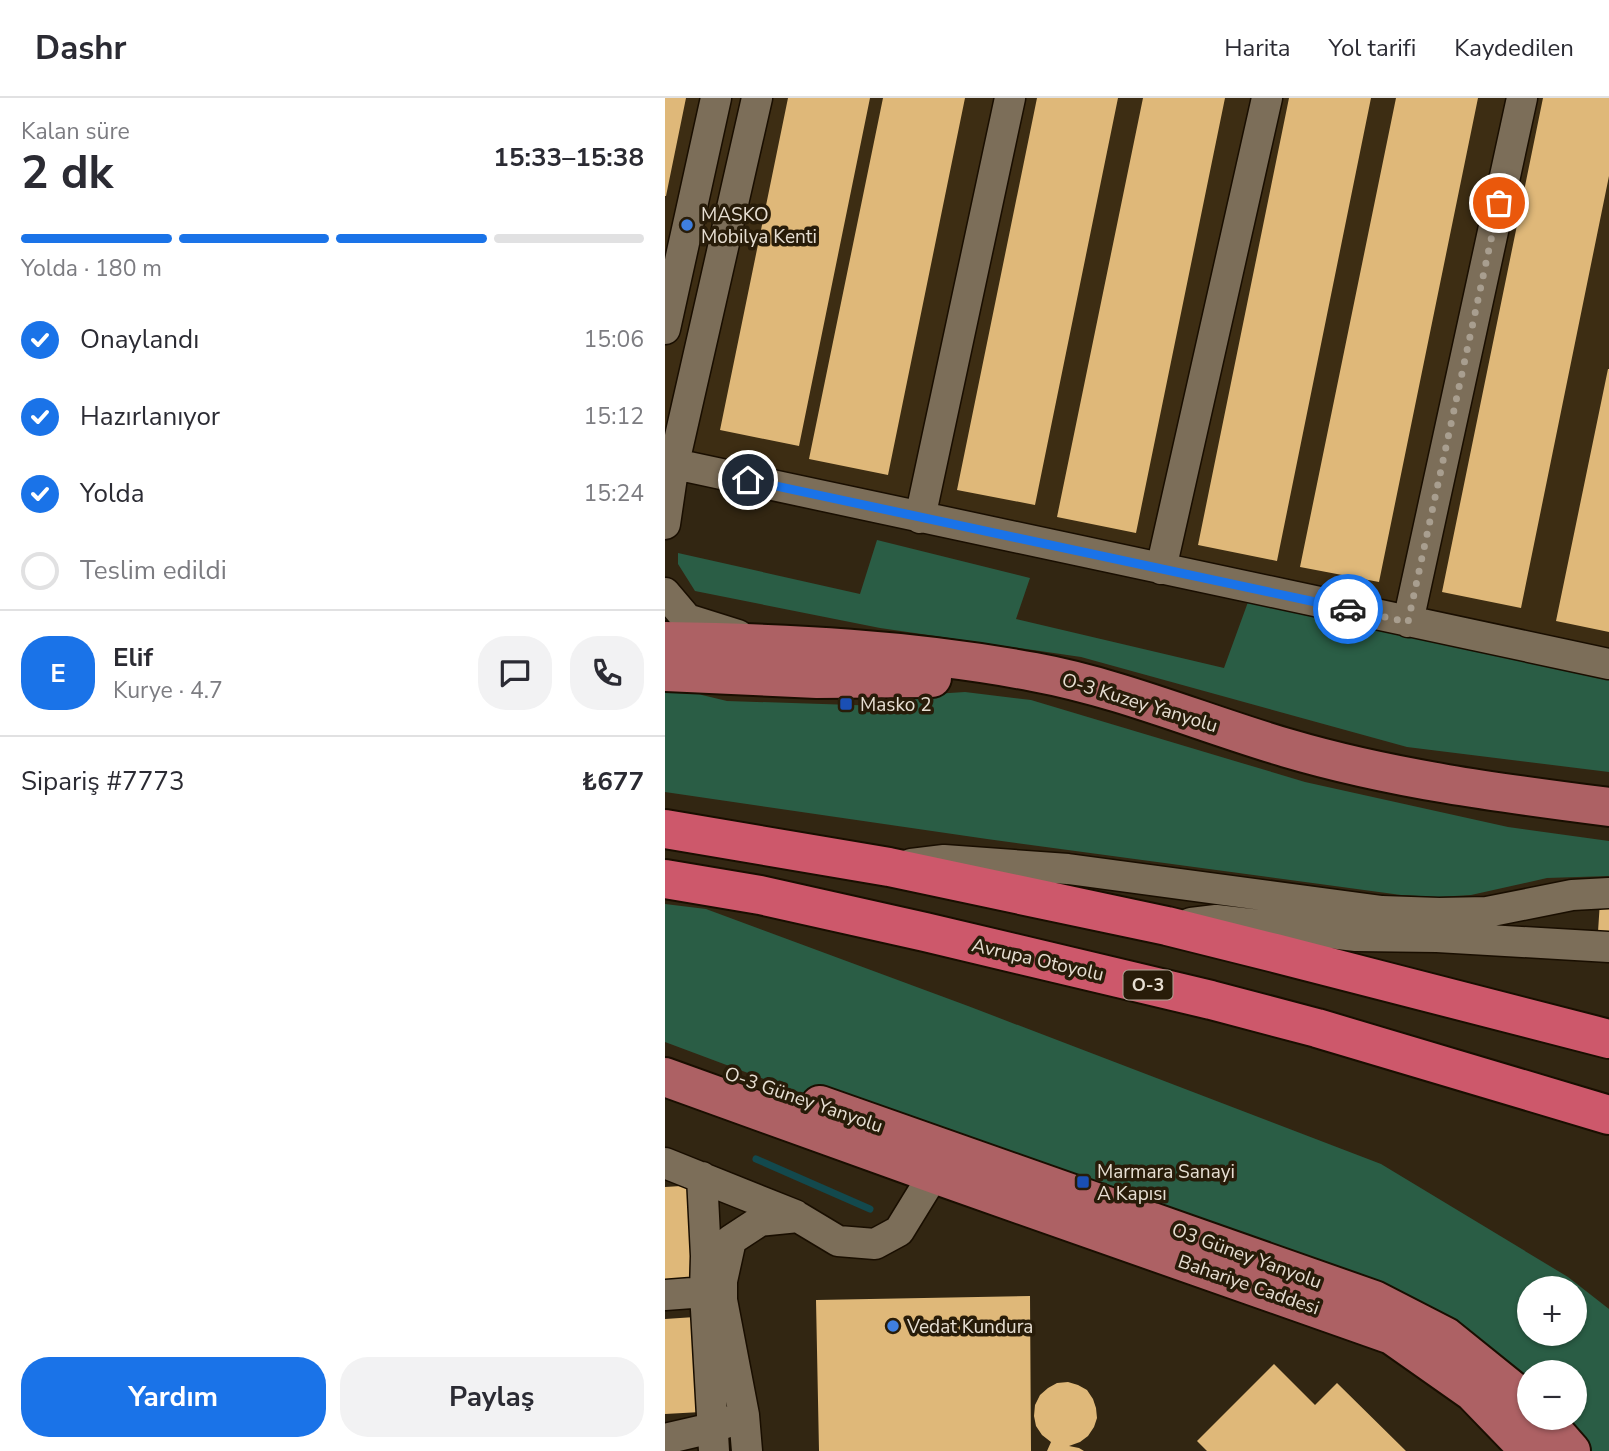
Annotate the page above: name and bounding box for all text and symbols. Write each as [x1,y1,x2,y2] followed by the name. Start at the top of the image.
[35,26,127,71] text: Dashr
[1224,32,1290,64] text: Harita
[1328,32,1416,64] text: Yol tarifi
[1454,32,1574,64] text: Kaydedilen
[21,116,130,147] text: Kalan süre
[493,140,644,175] text: 15:33–15:38
[21,141,113,204] text: 2 dk
[1469,173,1529,233] pin
[1480,184,1518,222] icon: bag
[701,202,817,250] place label: MASKO Mobilya Kenti
[679,217,695,233] marker: MASKO Mobilya Kenti
[21,253,162,284] text: Yolda · 180 m
[21,321,59,359] icon: check
[80,322,199,357] text: Onaylandı
[584,324,644,355] text: 15:06
[21,398,59,436] icon: check
[80,399,220,434] text: Hazırlanıyor
[584,401,644,432] text: 15:12
[718,450,778,510] pin
[729,461,767,499] icon: home
[21,475,59,513] icon: check
[80,476,144,511] text: Yolda
[584,478,644,509] text: 15:24
[80,553,227,588] text: Teslim edildi
[1313,574,1383,644] courier
[1329,590,1367,628] icon: car
[478,636,552,710] button: chat
[570,636,644,710] button: phone
[113,640,153,675] text: Elif
[50,656,66,691] text: E
[1059,667,1221,739] street label: O-3 Kuzey Yanyolu
[113,675,223,706] text: Kurye · 4.7
[860,692,932,718] place label: Masko 2
[838,696,854,712] marker: Masko 2
[21,764,185,799] text: Sipariş #7773
[582,764,644,799] text: ₺677
[969,932,1106,988] street label: Avrupa Otoyolu
[1123,970,1173,1000] road number: O-3
[721,1061,886,1139] street label: O-3 Güney Yanyolu
[1097,1159,1235,1207] place label: Marmara Sanayi A Kapısı
[1075,1174,1091,1190] marker: Marmara Sanayi A Kapısı
[1168,1217,1325,1295] street label: O3 Güney Yanyolu
[1174,1249,1323,1321] street label: Bahariye Caddesi
[1517,1276,1587,1430] map controls
[1517,1276,1587,1346] button: +
[906,1314,1033,1340] place label: Vedat Kundura
[885,1318,901,1334] marker: Vedat Kundura
[21,1357,326,1437] button: Yardım
[340,1357,644,1437] button: Paylaş
[1517,1360,1587,1430] button: −

